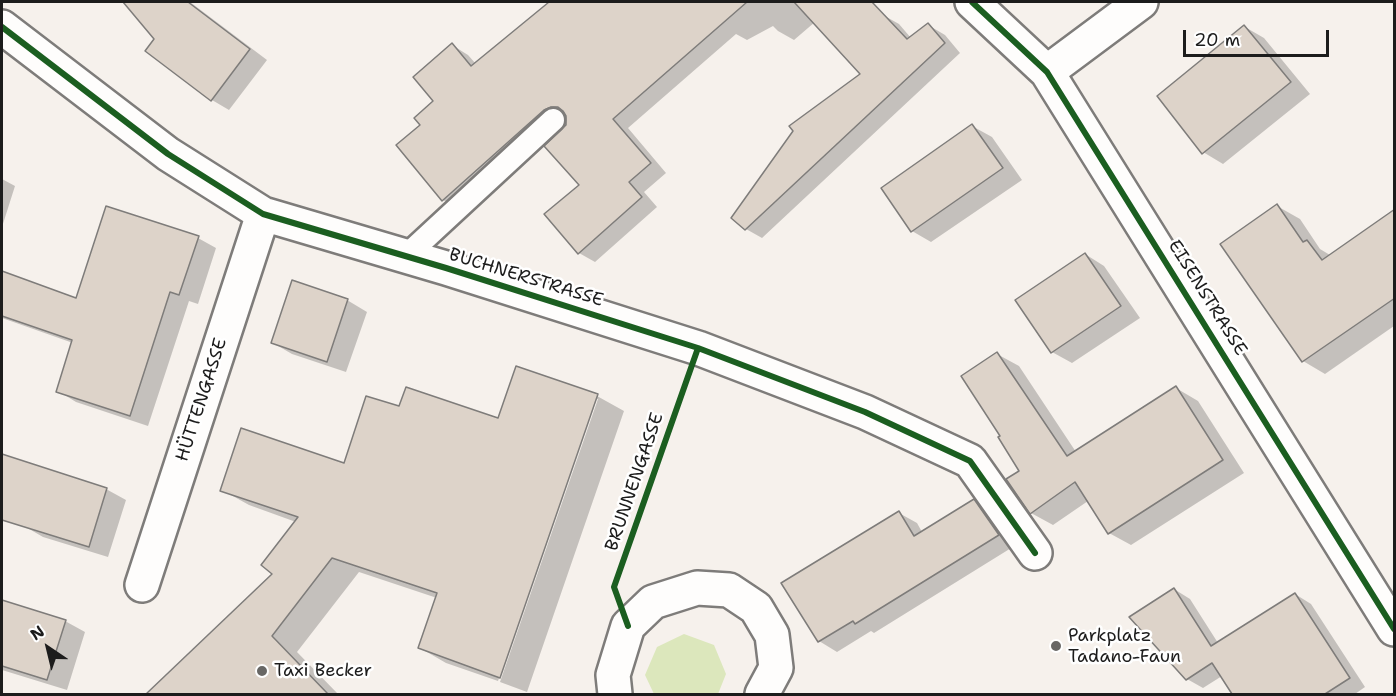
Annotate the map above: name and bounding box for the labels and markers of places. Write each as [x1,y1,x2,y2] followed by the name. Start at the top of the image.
[1068,625,1181,668] place label: Parkplatz Tadano-Faun
[1049,639,1063,653] marker: Parkplatz Tadano-Faun
[274,660,372,682] place label: Taxi Becker
[255,664,269,678] marker: Taxi Becker

